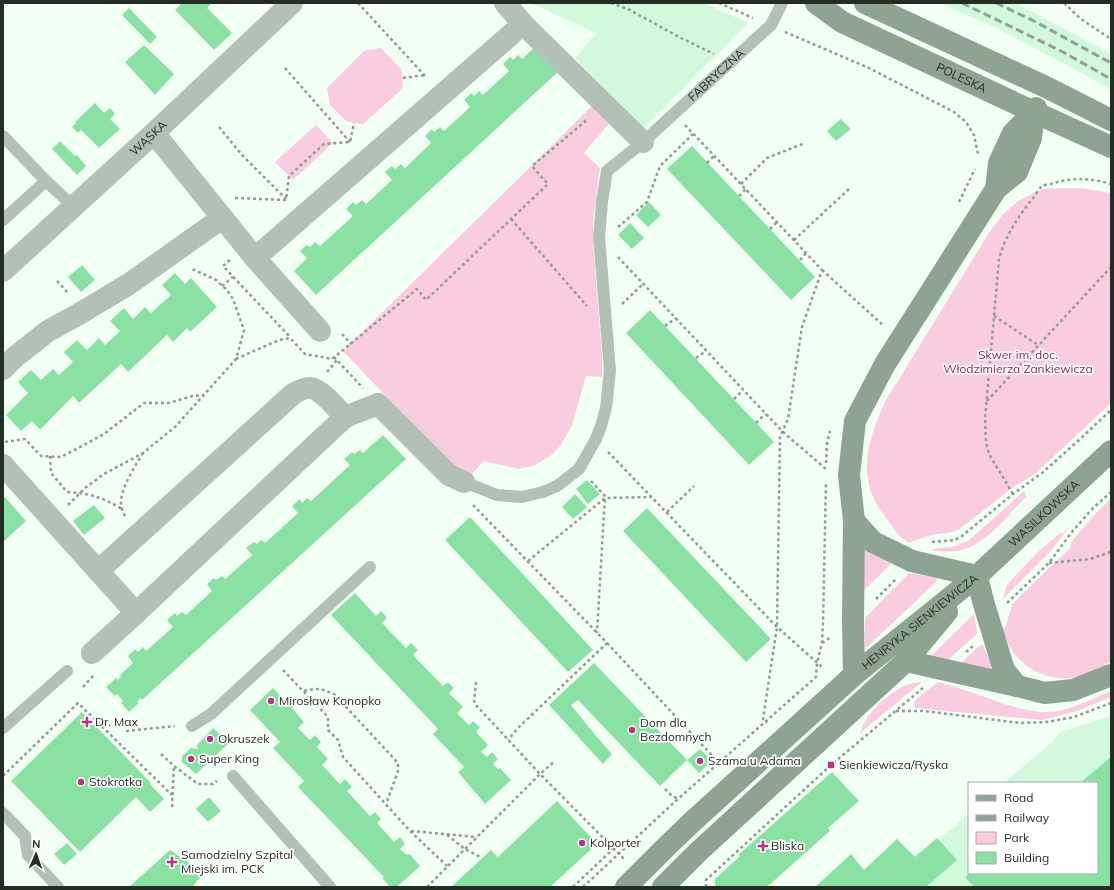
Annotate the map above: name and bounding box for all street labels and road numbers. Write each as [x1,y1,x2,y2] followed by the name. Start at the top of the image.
[685,45,747,104] street label: FABRYCZNA
[934,59,989,96] street label: POLESKA
[126,117,170,158] street label: WĄSKA
[1005,476,1083,550] street label: WASILKOWSKA
[858,570,981,673] street label: HENRYKA SIENKIEWICZA

